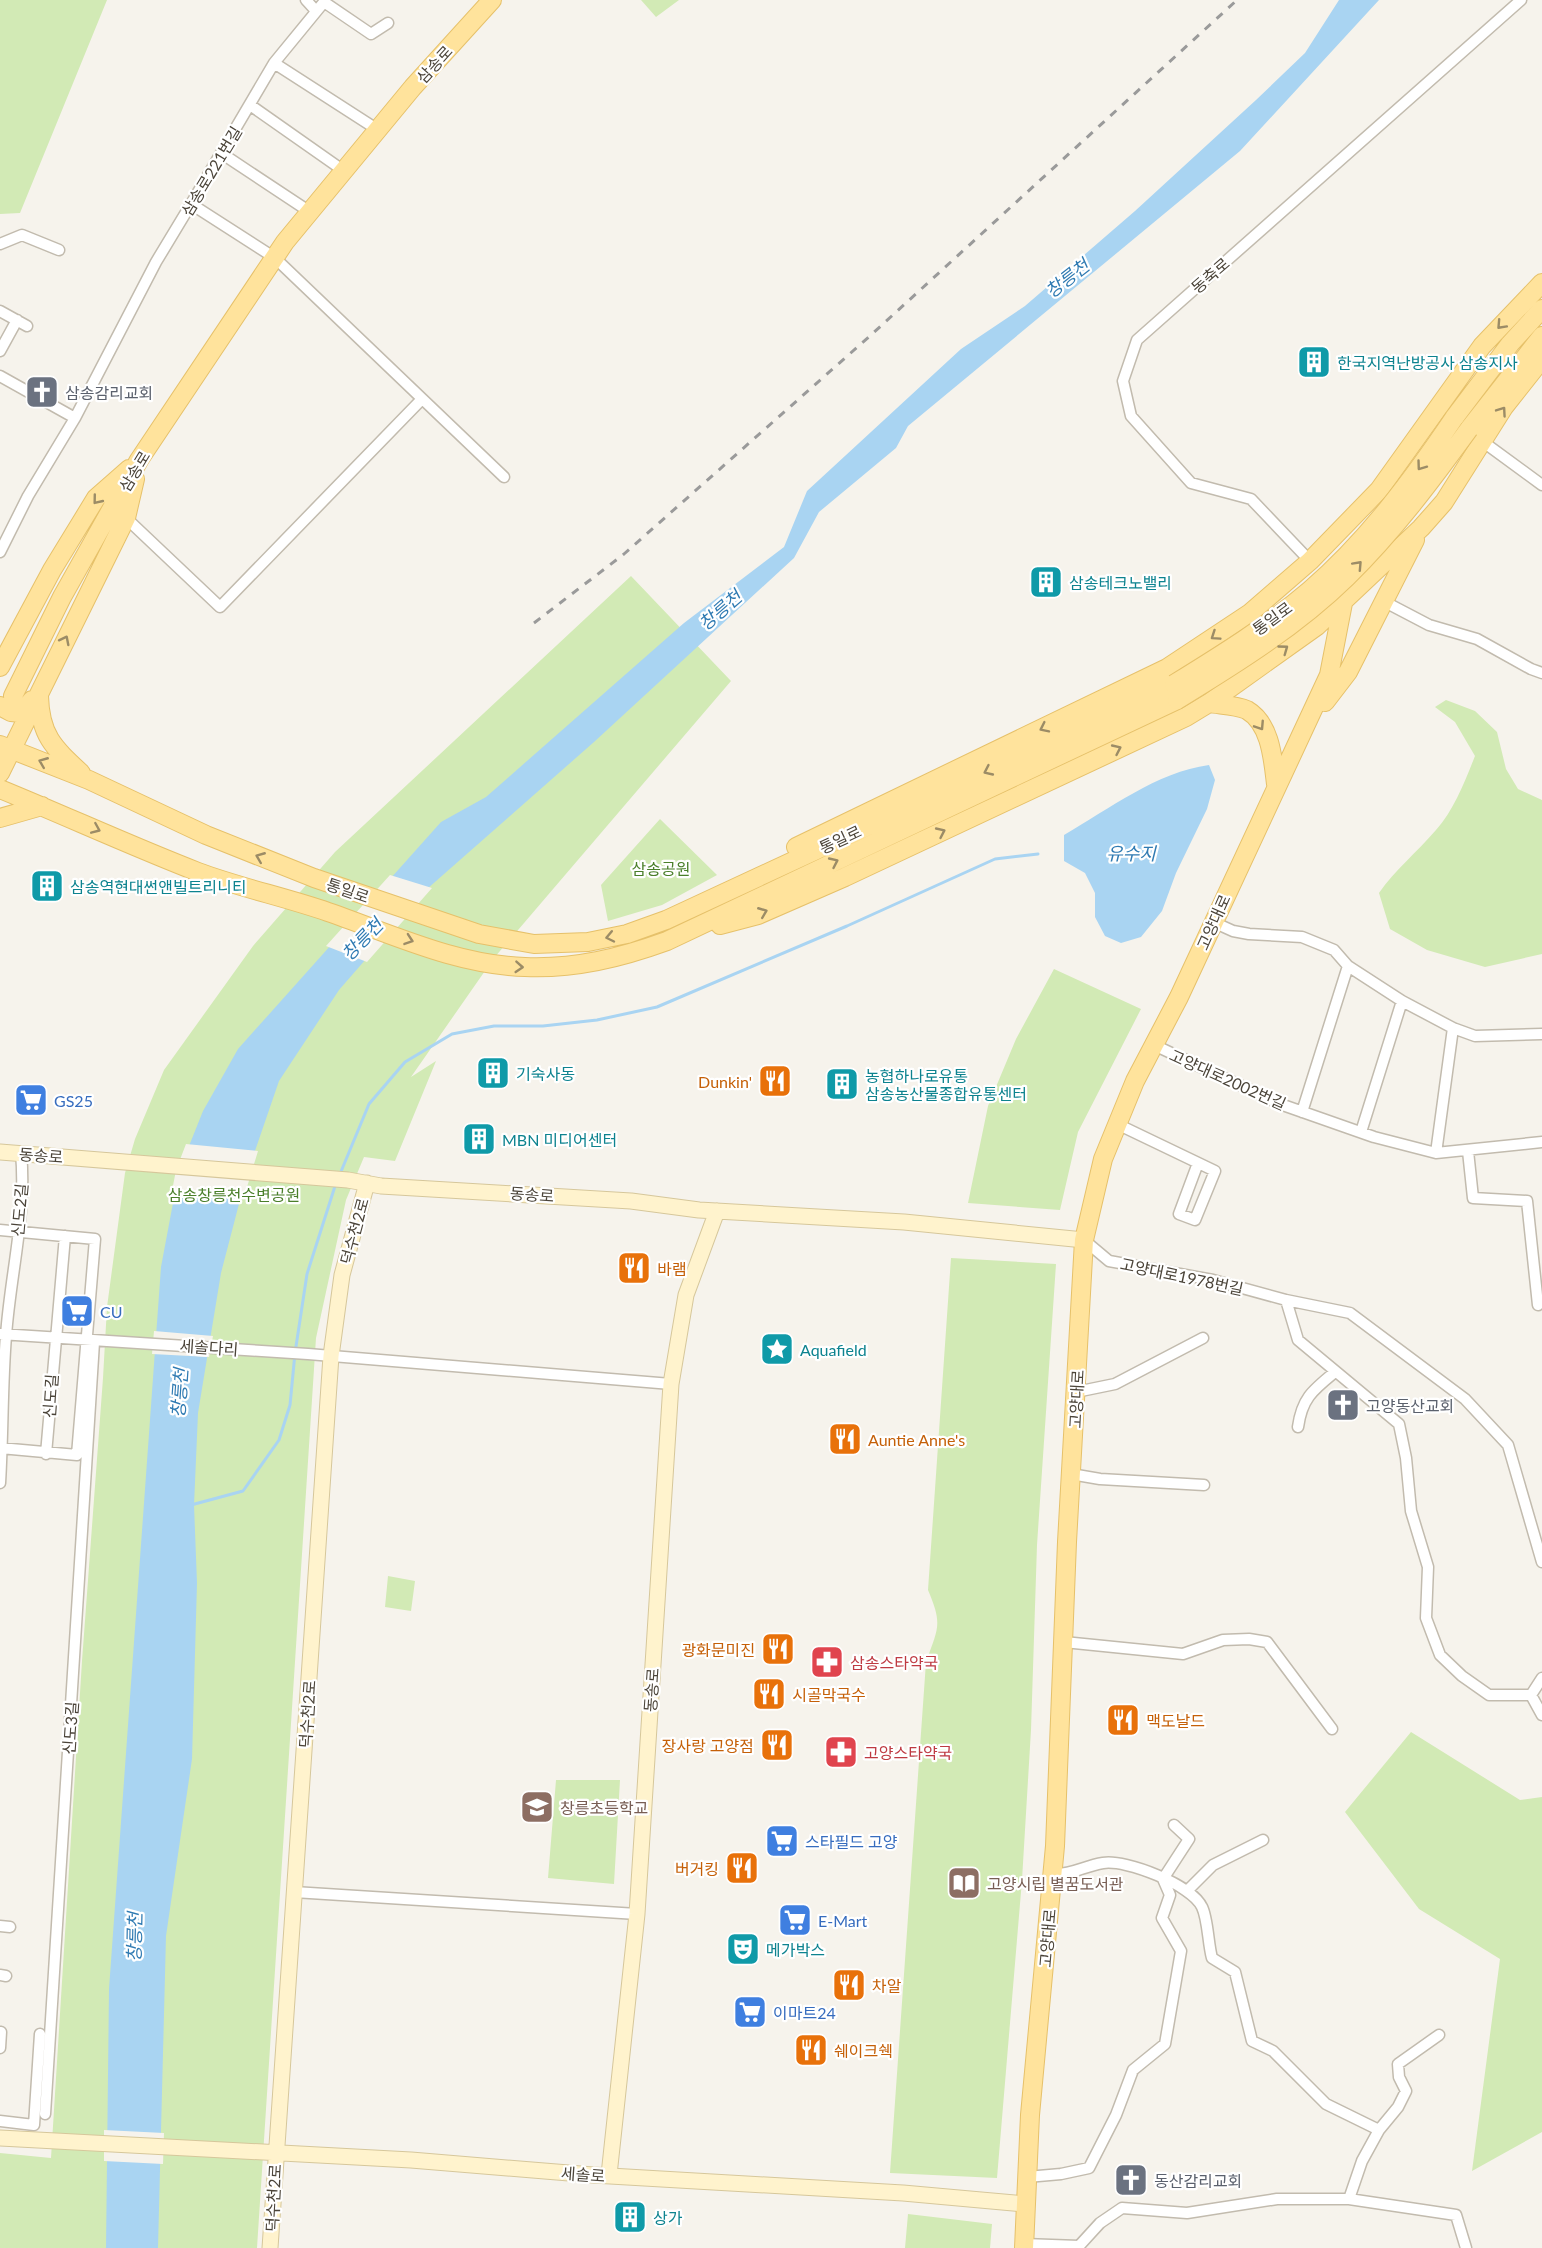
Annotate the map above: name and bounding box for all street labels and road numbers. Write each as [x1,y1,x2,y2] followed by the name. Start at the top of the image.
[412,41,456,87] street label: 삼송로
[177,123,245,219] street label: 삼송로221번길
[1187,253,1233,297] street label: 동축로
[114,447,154,495] street label: 삼송로
[1249,597,1296,639] street label: 통일로
[816,821,864,857] street label: 통일로
[324,874,372,906] street label: 통일로
[1192,891,1234,953] street label: 고양대로
[1167,1045,1289,1113] street label: 고양대로2002번길
[18,1144,64,1166] street label: 동송로
[7,1183,31,1237] street label: 신도2길
[509,1183,555,1205] street label: 동송로
[336,1195,372,1266] street label: 덕수천2로
[1119,1254,1245,1298] street label: 고양대로1978번길
[179,1335,239,1359] street label: 세솔다리
[1065,1369,1087,1429] street label: 고양대로
[39,1373,61,1419] street label: 신도길
[640,1667,662,1713] street label: 동송로
[295,1679,319,1749] street label: 덕수천2로
[59,1701,81,1755] street label: 신도3길
[1035,1908,1059,1968] street label: 고양대로
[262,2163,284,2233] street label: 덕수천2로
[560,2163,606,2185] street label: 세솔로

